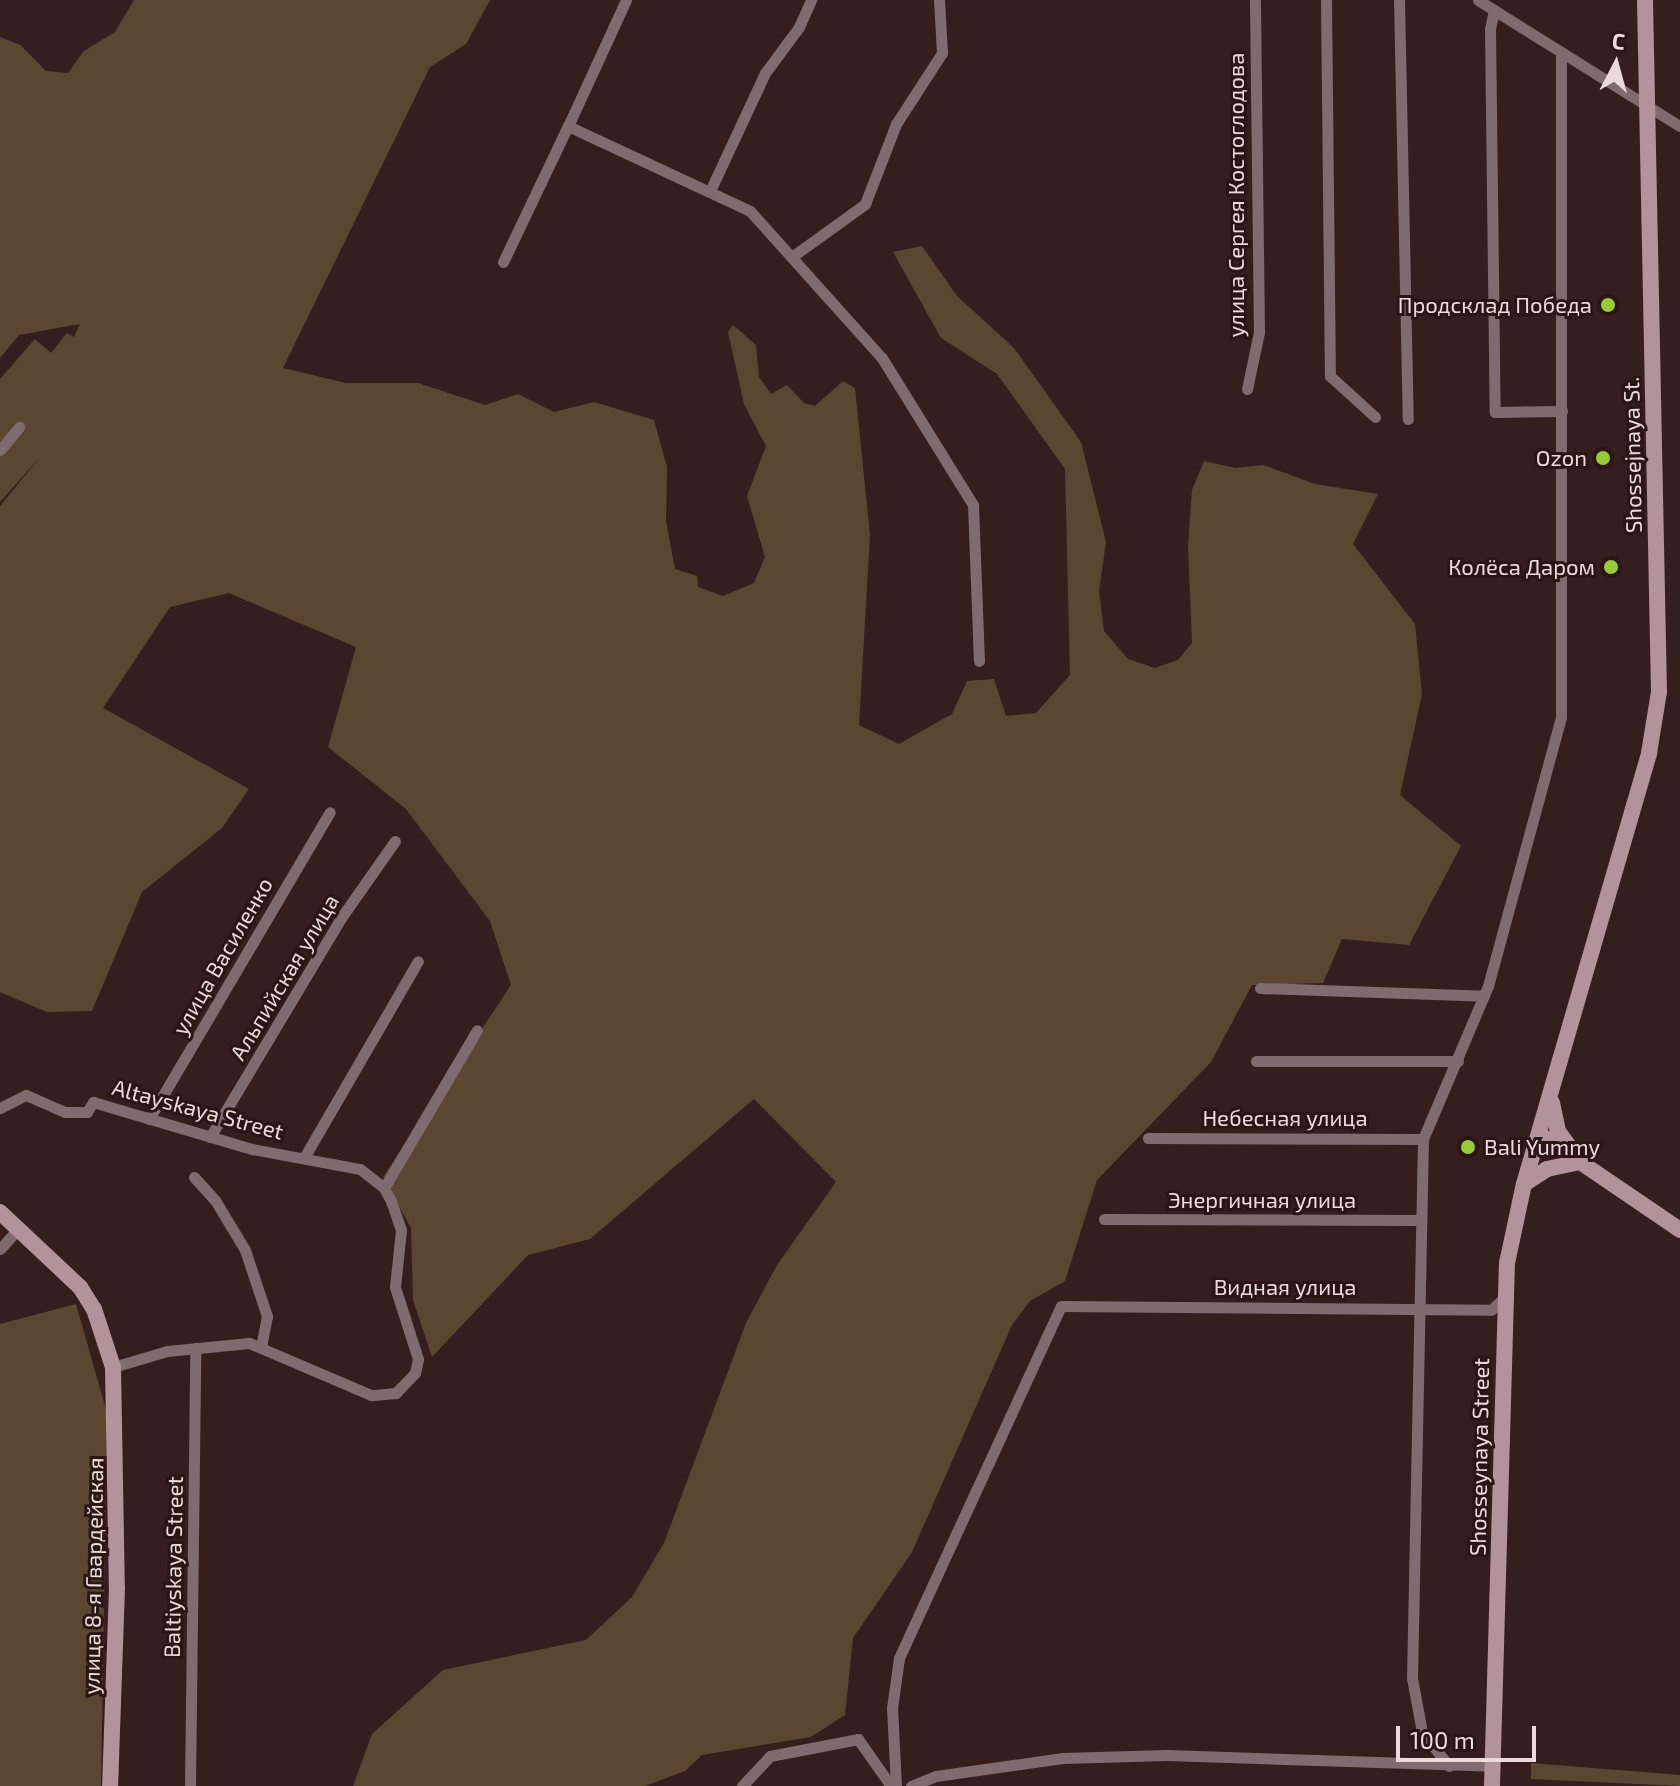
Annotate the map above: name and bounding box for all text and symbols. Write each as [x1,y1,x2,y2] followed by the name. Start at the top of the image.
[1576,24,1656,104] north arrow
[1611,27,1626,54] text: С
[1223,53,1249,337] street label: улица Сергея Костоглодова
[1398,292,1592,318] place label: Продсклад Победа
[1599,296,1617,314] marker: Продсклад Победа
[1617,377,1647,533] street label: Shossejnaya St.
[1536,445,1587,471] place label: Ozon
[1594,449,1612,467] marker: Ozon
[1448,554,1595,580] place label: Колёса Даром
[1602,558,1620,576] marker: Колёса Даром
[166,873,278,1039] street label: улица Василенко
[224,889,344,1065] street label: Альпийская улица
[109,1073,287,1145] street label: Altayskaya Street
[1202,1105,1368,1131] street label: Небесная улица
[1484,1134,1601,1160] place label: Bali Yummy
[1459,1138,1477,1156] marker: Bali Yummy
[1168,1187,1356,1213] street label: Энергичная улица
[1214,1274,1356,1300] street label: Видная улица
[1464,1358,1494,1556] street label: Shosseynaya Street
[78,1457,108,1695] street label: улица 8-я Гвардейская
[158,1476,188,1658] street label: Baltiyskaya Street
[1400,1710,1540,1760] scale bar
[1410,1725,1475,1754] text: 100 m

